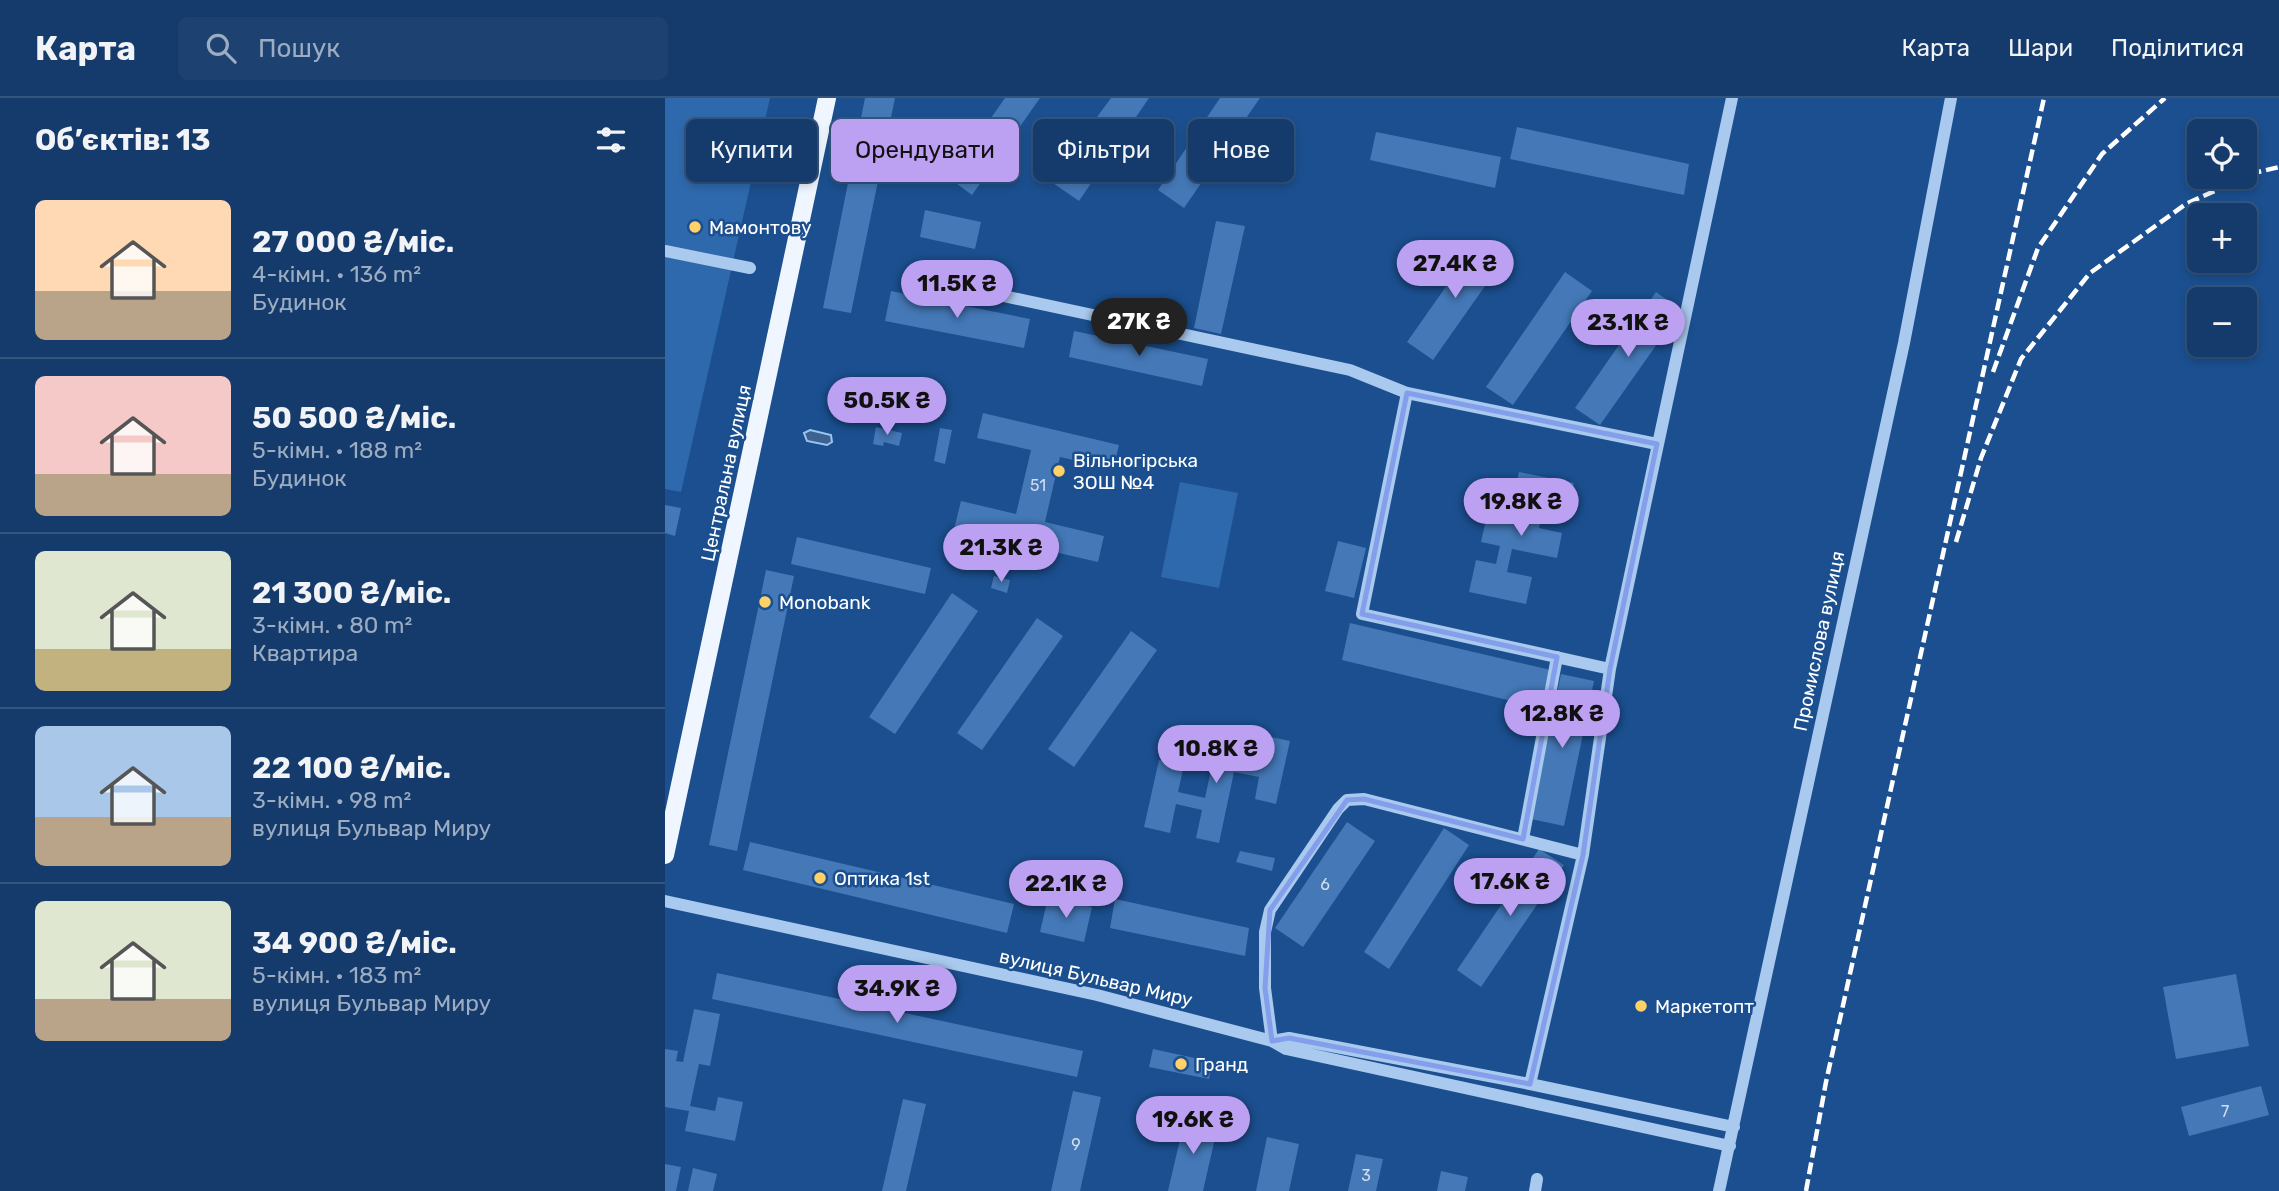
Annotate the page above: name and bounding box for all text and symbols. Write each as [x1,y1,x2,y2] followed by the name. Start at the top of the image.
[178,17,668,80] search box
[35,29,136,68] text: Карта
[202,29,240,67] icon: search
[258,33,340,64] text: Пошук
[1901,34,1970,62] text: Карта
[2008,34,2073,62] text: Шари
[2111,34,2244,62] text: Поділитися
[686,119,817,182] chip: Купити
[831,119,1019,182] chip: Орендувати
[1033,119,1174,182] chip: Фільтри
[1188,119,1294,182] chip: Нове
[2187,119,2257,357] map controls
[2187,119,2257,189] button: locate
[592,121,630,159] icon: filters
[35,122,211,158] text: Об’єктів: 13
[2187,203,2257,273] button: +
[709,216,812,239] place label: Мамонтову
[687,219,703,235] marker: Мамонтову
[252,224,454,260] text: 27 000 ₴/міс.
[91,228,175,312] icon: home
[1390,240,1520,300] pin: 27.4K ₴
[1413,249,1497,277] text: 27.4K ₴
[252,260,421,288] text: 4-кімн. · 136 m²
[892,260,1022,320] pin: 11.5K ₴
[917,269,997,297] text: 11.5K ₴
[2187,287,2257,357] button: −
[252,288,347,316] text: Будинок
[1090,299,1188,358] pin: 27K ₴
[1563,300,1693,359] pin: 23.1K ₴
[1107,307,1171,335] text: 27K ₴
[1587,308,1669,336] text: 23.1K ₴
[822,378,952,437] pin: 50.5K ₴
[696,383,756,563] street label: Центральна вулиця
[843,386,931,414] text: 50.5K ₴
[252,400,456,436] text: 50 500 ₴/міс.
[91,404,175,488] icon: home
[252,436,422,464] text: 5-кімн. · 188 m²
[1073,449,1198,494] place label: Вільногірська ЗОШ №4
[1051,463,1067,479] marker: Вільногірська ЗОШ №4
[252,464,347,492] text: Будинок
[1030,476,1046,495] house number: 51
[1456,478,1586,538] pin: 19.8K ₴
[1480,487,1562,515] text: 19.8K ₴
[936,524,1066,584] pin: 21.3K ₴
[959,533,1043,561] text: 21.3K ₴
[1789,549,1849,733] street label: Промислова вулиця
[252,575,451,611] text: 21 300 ₴/міс.
[91,579,175,663] icon: home
[779,591,871,614] place label: Monobank
[757,594,773,610] marker: Monobank
[252,611,412,639] text: 3-кімн. · 80 m²
[252,639,358,667] text: Квартира
[1497,690,1627,750] pin: 12.8K ₴
[1520,699,1604,727] text: 12.8K ₴
[1151,726,1281,785] pin: 10.8K ₴
[1174,734,1258,762] text: 10.8K ₴
[252,750,451,786] text: 22 100 ₴/міс.
[91,754,175,838] icon: home
[252,786,411,814] text: 3-кімн. · 98 m²
[252,814,491,842] text: вулиця Бульвар Миру
[1445,858,1575,918] pin: 17.6K ₴
[1001,860,1131,920] pin: 22.1K ₴
[834,867,931,890] place label: Оптика 1st
[1470,867,1550,895] text: 17.6K ₴
[1025,869,1107,897] text: 22.1K ₴
[812,870,828,886] marker: Оптика 1st
[1320,875,1330,894] house number: 6
[252,925,457,961] text: 34 900 ₴/міс.
[91,929,175,1013] icon: home
[997,945,1195,1011] street label: вулиця Бульвар Миру
[252,961,421,989] text: 5-кімн. · 183 m²
[832,965,962,1025] pin: 34.9K ₴
[854,974,940,1002] text: 34.9K ₴
[252,989,491,1017] text: вулиця Бульвар Миру
[1655,995,1754,1018] place label: Маркетопт
[1633,998,1649,1014] marker: Маркетопт
[1195,1053,1248,1076] place label: Гранд
[1173,1056,1189,1072] marker: Гранд
[1128,1096,1258,1156] pin: 19.6K ₴
[2221,1102,2229,1121] house number: 7
[1152,1105,1234,1133] text: 19.6K ₴
[1071,1135,1081,1154] house number: 9
[1361,1166,1371,1185] house number: 3

